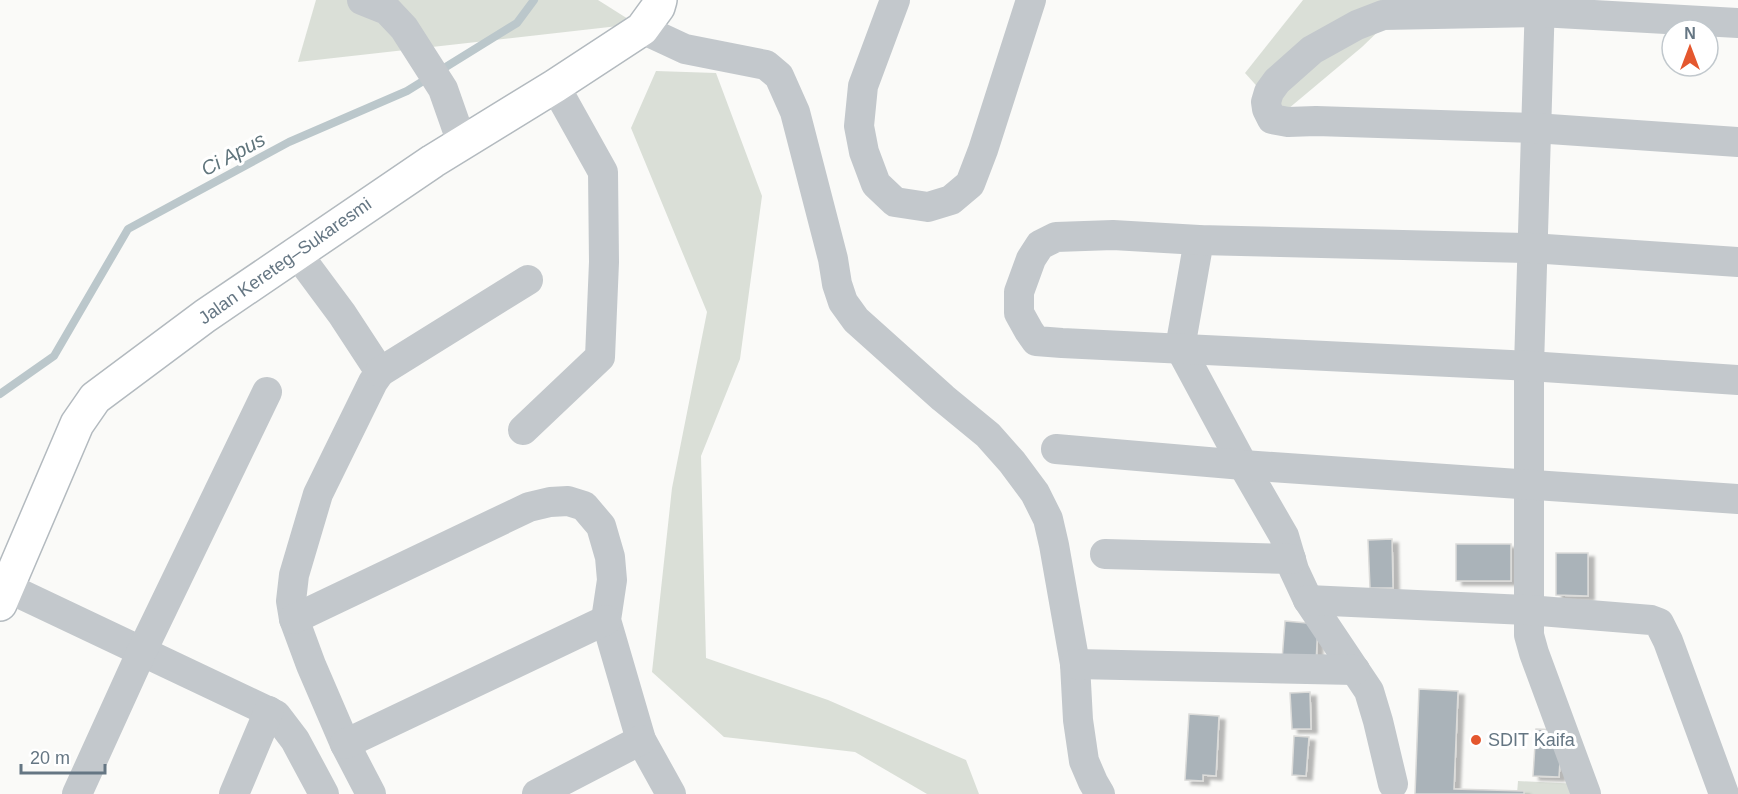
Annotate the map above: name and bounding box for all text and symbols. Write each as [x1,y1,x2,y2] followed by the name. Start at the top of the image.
[1660,18,1720,78] north arrow
[1684,25,1696,42] text: N
[197,128,269,180] water label: Ci Apus
[195,194,375,328] street label: Jalan Kereteg–Sukaresmi
[1488,730,1576,750] place label: SDIT Kaifa
[1469,733,1483,747] marker: SDIT Kaifa
[21,737,105,775] scale bar
[30,748,70,768] text: 20 m

